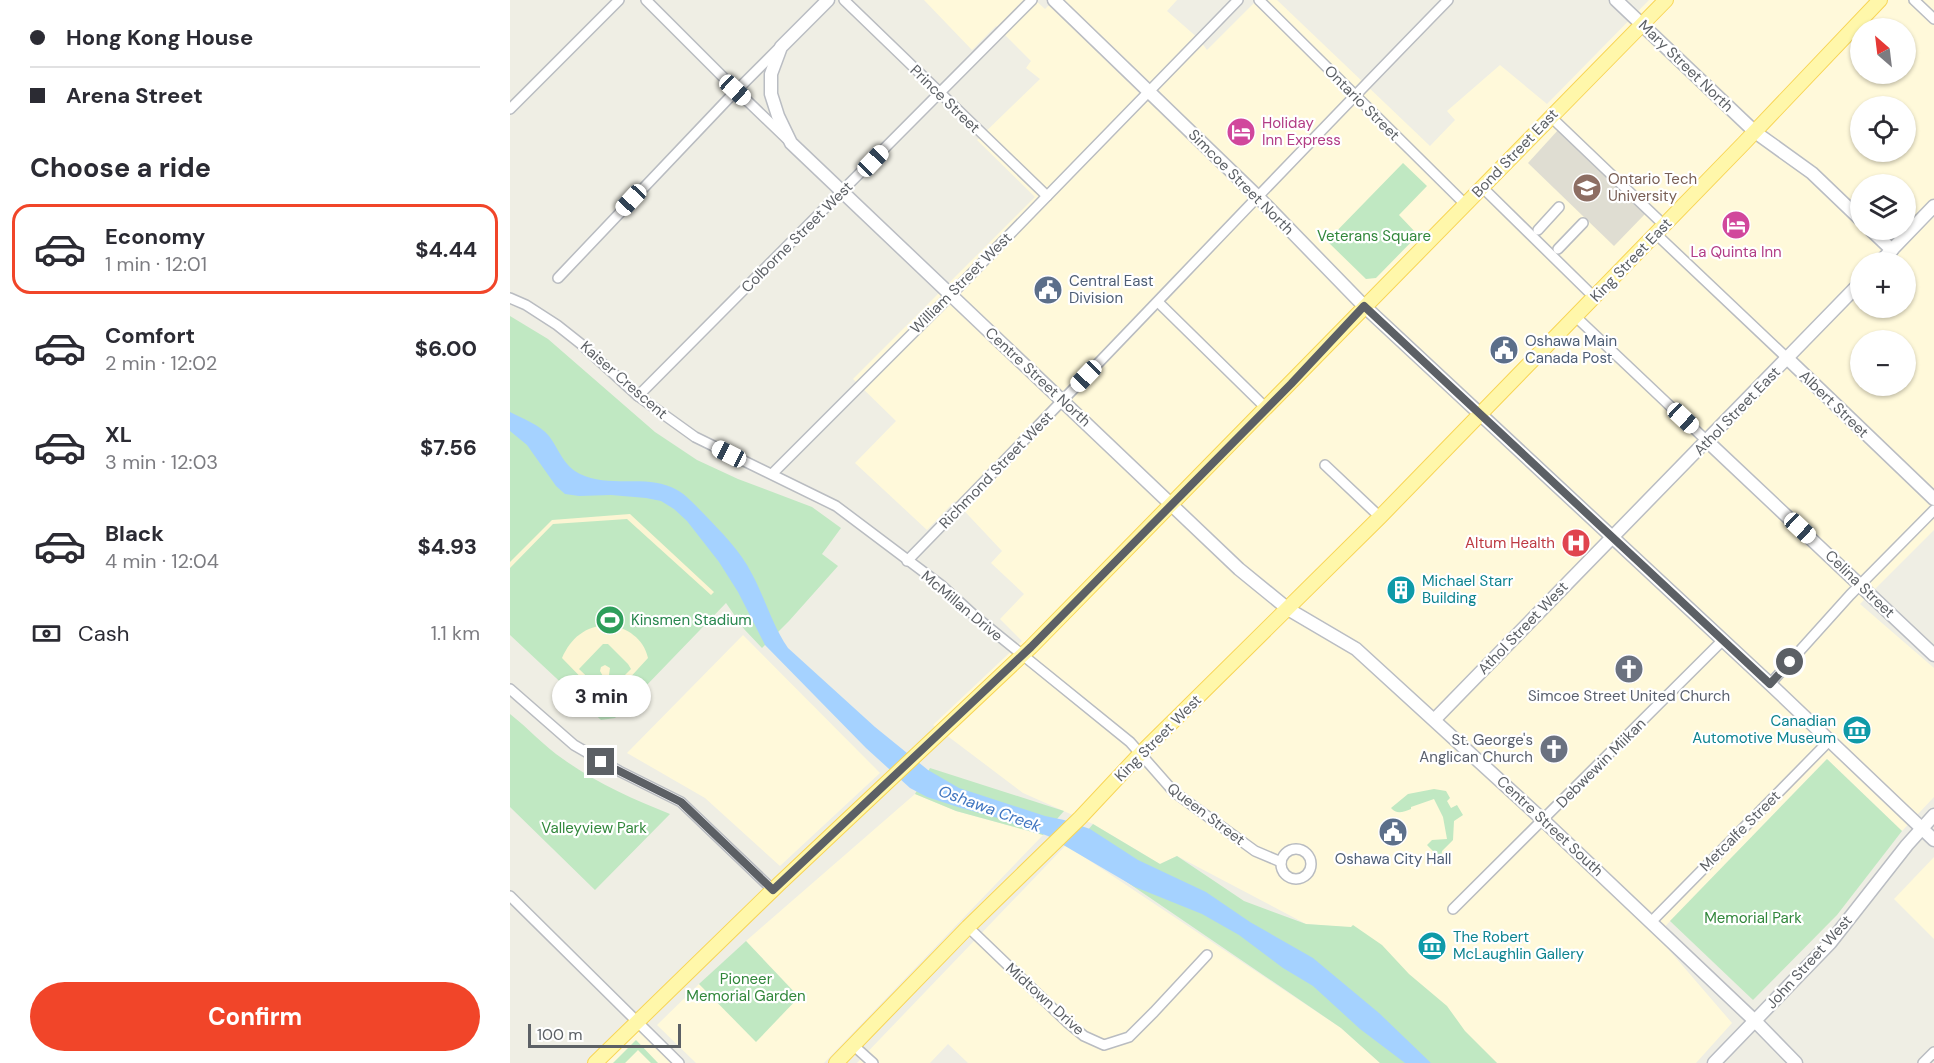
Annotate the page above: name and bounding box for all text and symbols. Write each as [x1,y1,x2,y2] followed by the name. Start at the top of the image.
[1634,16,1738,116] street label: Mary Street North
[1850,18,1916,84] north arrow
[1850,18,1916,396] map controls
[66,23,253,52] text: Hong Kong House
[906,61,984,138] street label: Prince Street
[1320,61,1404,145] street label: Ontario Street
[716,71,754,109] car
[66,81,203,110] text: Arena Street
[1850,96,1916,162] button: locate
[1467,104,1563,202] street label: Bond Street East
[1262,113,1341,150] place label: Holiday Inn Express
[1225,116,1257,148] hotel icon: Holiday Inn Express
[1184,125,1298,239] street label: Simcoe Street North
[854,142,892,180] car
[30,150,211,185] text: Choose a ride
[1608,169,1697,206] place label: Ontario Tech University
[1571,172,1603,204] school or university icon: Ontario Tech University
[1850,174,1916,240] button: layers
[737,177,857,297] street label: Colborne Street West
[612,181,650,219] car
[1720,209,1752,241] hotel icon: La Quinta Inn
[1586,214,1676,306] street label: King Street East
[33,222,87,276] icon: car
[105,222,205,251] text: Economy
[1317,226,1431,246] park label: Veterans Square
[906,228,1016,338] street label: William Street West
[415,235,477,264] text: $4.44
[1690,242,1782,262] place label: La Quinta Inn
[105,251,207,277] text: 1 min · 12:01
[1850,252,1916,318] button: +
[1069,271,1154,308] place label: Central East Division
[1032,274,1064,306] public building icon: Central East Division
[33,321,87,375] icon: car
[105,321,195,350] text: Comfort
[981,323,1095,431] street label: Centre Street North
[1850,330,1916,396] button: −
[1525,331,1617,368] place label: Oshawa Main Canada Post
[415,334,477,363] text: $6.00
[1488,334,1520,366] public building icon: Oshawa Main Canada Post
[576,337,672,424] street label: Kaiser Crescent
[105,350,217,376] text: 2 min · 12:02
[1067,357,1105,395] car
[1689,362,1785,460] street label: Athol Street East
[1795,366,1873,442] street label: Albert Street
[1664,399,1702,437] car
[935,407,1057,533] street label: Richmond Street West
[33,420,87,474] icon: car
[105,420,132,449] text: XL
[420,433,477,462] text: $7.56
[709,438,749,470] car
[105,449,218,475] text: 3 min · 12:03
[1781,509,1819,547] car
[33,519,87,573] icon: car
[105,519,164,548] text: Black
[1560,527,1592,559] hospital icon: Altum Health
[417,532,477,561] text: $4.93
[1465,533,1555,553] place label: Altum Health
[1821,546,1899,622] street label: Celina Street
[105,548,219,574] text: 4 min · 12:04
[917,566,1007,646] street label: McMillan Drive
[1422,571,1514,608] place label: Michael Starr Building
[1385,574,1417,606] building icon: Michael Starr Building
[1473,577,1573,679] street label: Athol Street West
[594,604,626,636] sports icon: Kinsmen Stadium
[631,610,752,630] place label: Kinsmen Stadium
[30,617,63,650] icon: cash
[78,619,129,648] text: Cash
[431,620,480,646] text: 1.1 km
[1776,648,1803,675] route start
[1613,653,1645,685] church icon: Simcoe Street United Church
[552,675,650,717] callout: 3 min
[575,683,628,709] text: 3 min
[1528,686,1730,706] place label: Simcoe Street United Church
[1110,690,1206,786] street label: King Street West
[1692,711,1836,748] place label: Canadian Automotive Museum
[1552,714,1650,812] street label: Debwewin Miikan
[1841,714,1873,746] museum icon: Canadian Automotive Museum
[1419,730,1533,767] place label: St. George's Anglican Church
[1538,733,1570,765] church icon: St. George's Anglican Church
[587,748,614,775] route end
[1492,771,1608,881] street label: Centre Street South
[1163,778,1249,850] street label: Queen Street
[936,780,1045,837] water label: Oshawa Creek
[1695,786,1785,876] street label: Metcalfe Street
[1377,816,1409,848] public building icon: Oshawa City Hall
[541,818,647,838] park label: Valleyview Park
[1335,849,1451,869] place label: Oshawa City Hall
[1704,908,1802,928] park label: Memorial Park
[1762,911,1856,1013] street label: John Street West
[1453,927,1585,964] place label: The Robert McLaughlin Gallery
[1416,930,1448,962] museum icon: The Robert McLaughlin Gallery
[1001,958,1089,1040] street label: Midtown Drive
[686,969,806,1006] park label: Pioneer Memorial Garden
[30,982,480,1051] button: Confirm
[528,1021,681,1048] scale bar
[537,1024,582,1045] text: 100 m

